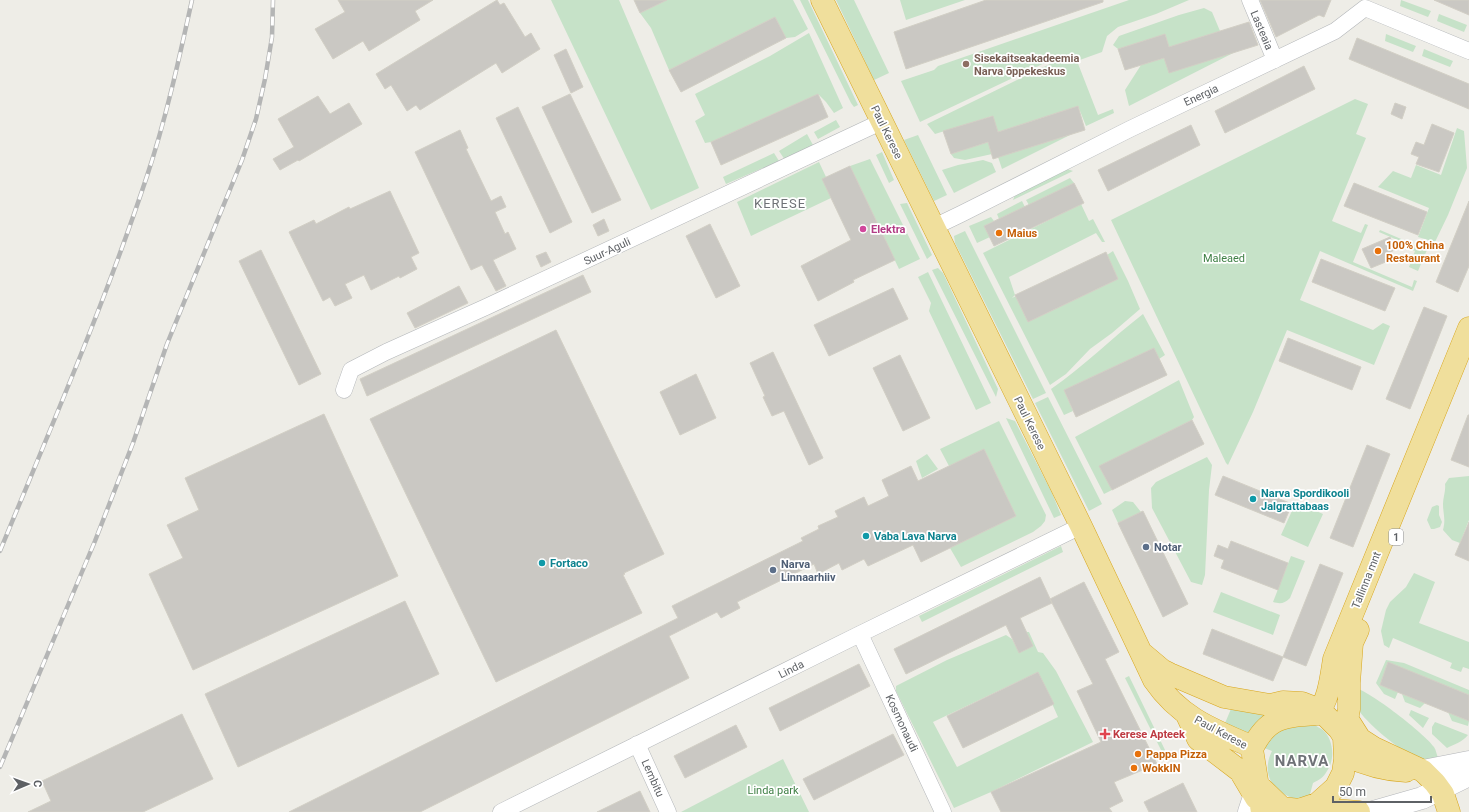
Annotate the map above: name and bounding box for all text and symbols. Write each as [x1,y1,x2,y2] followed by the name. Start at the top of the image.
[1247,8,1276,52] street label: Lasteaia
[974,52,1079,78] place label: Sisekaitseakadeemia Narva õppekeskus
[961,59,971,69] marker: Sisekaitseakadeemia Narva õppekeskus
[1182,82,1221,109] street label: Energia
[868,103,905,161] street label: Paul Kerese
[754,196,806,211] district label: KERESE
[871,223,905,236] place label: Elektra
[858,224,868,234] marker: Elektra
[1007,227,1038,240] place label: Maius
[994,228,1004,238] marker: Maius
[582,235,633,268] street label: Suur-Aguli
[1386,239,1444,265] place label: 100% China Restaurant
[1373,246,1383,256] marker: 100% China Restaurant
[1203,252,1245,265] park label: Maleaed
[1011,394,1048,452] street label: Paul Kerese
[1261,487,1349,513] place label: Narva Spordikooli Jalgrattabaas
[1248,494,1258,504] marker: Narva Spordikooli Jalgrattabaas
[1389,529,1403,545] road number: 1
[874,530,957,543] place label: Vaba Lava Narva
[861,531,871,541] marker: Vaba Lava Narva
[1154,541,1182,554] place label: Notar
[1141,542,1151,552] marker: Notar
[1349,550,1384,611] street label: Tallinna mnt
[550,557,588,570] place label: Fortaco
[537,558,547,568] marker: Fortaco
[781,558,836,584] place label: Narva Linnaarhiiv
[768,565,778,575] marker: Narva Linnaarhiiv
[776,658,806,681] street label: Linda
[883,693,920,754] street label: Kosmonaudi
[1192,713,1250,752] street label: Paul Kerese
[1113,728,1185,741] place label: Kerese Apteek
[1100,729,1110,739] marker: Kerese Apteek
[1146,748,1207,761] place label: Pappa Pizza
[1133,749,1143,759] marker: Pappa Pizza
[1275,752,1329,770] district label: NARVA
[638,757,667,799] street label: Lembitu
[1142,762,1181,775] place label: WokkIN
[1129,763,1139,773] marker: WokkIN
[8,764,48,804] north arrow
[1333,778,1431,804] scale bar
[31,780,44,787] text: С
[747,784,799,797] park label: Linda park
[1339,785,1366,799] text: 50 m

